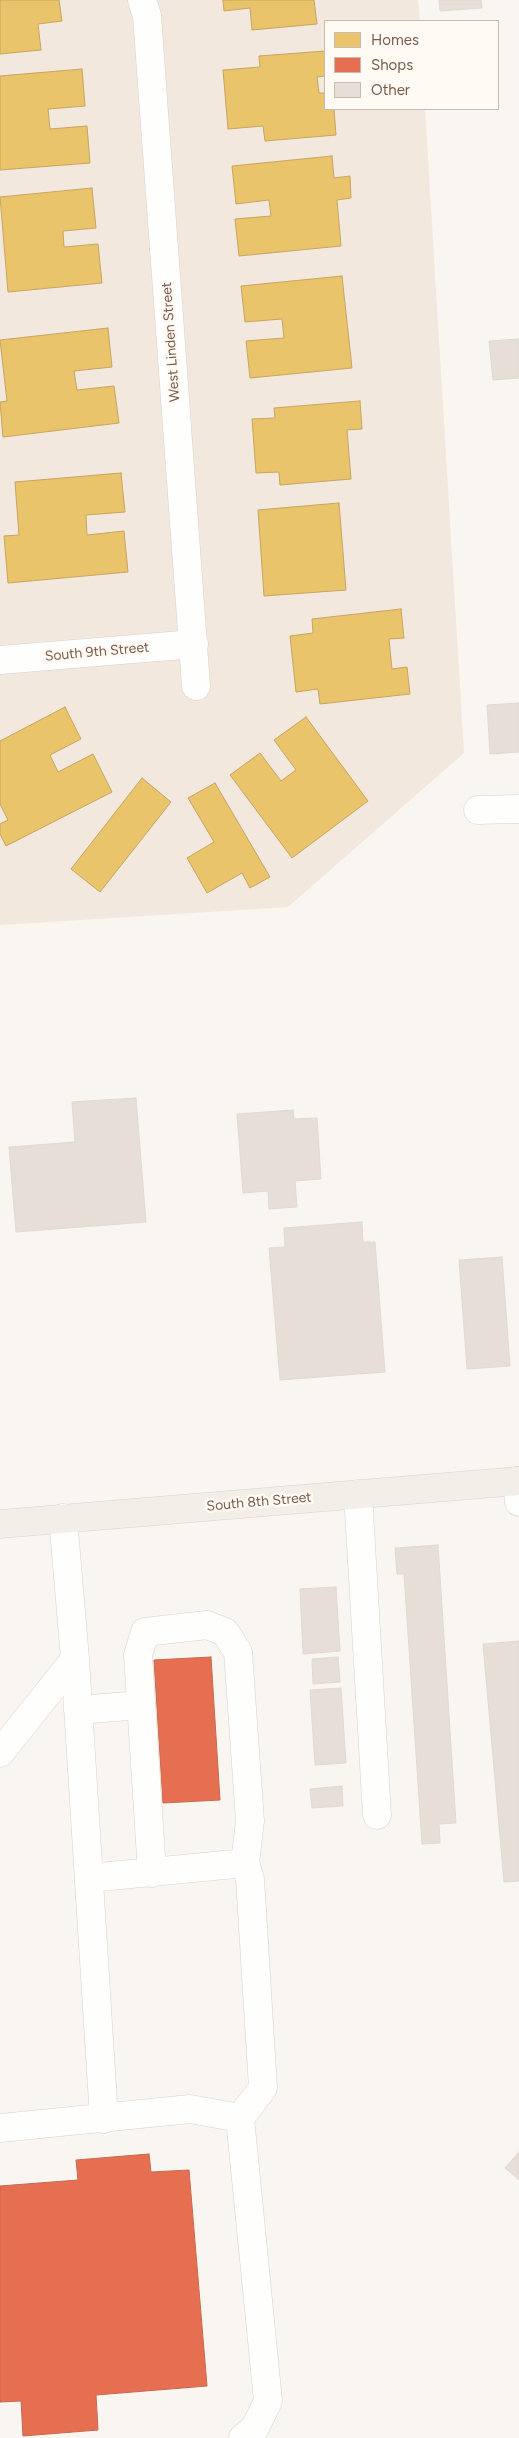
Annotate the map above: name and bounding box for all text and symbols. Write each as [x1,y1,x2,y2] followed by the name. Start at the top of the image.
[324,20,499,110] legend
[371,31,419,49] text: Homes
[371,56,413,74] text: Shops
[371,81,410,99] text: Other
[158,281,184,403] street label: West Linden Street
[44,639,150,665] street label: South 9th Street
[206,1489,312,1515] street label: South 8th Street

